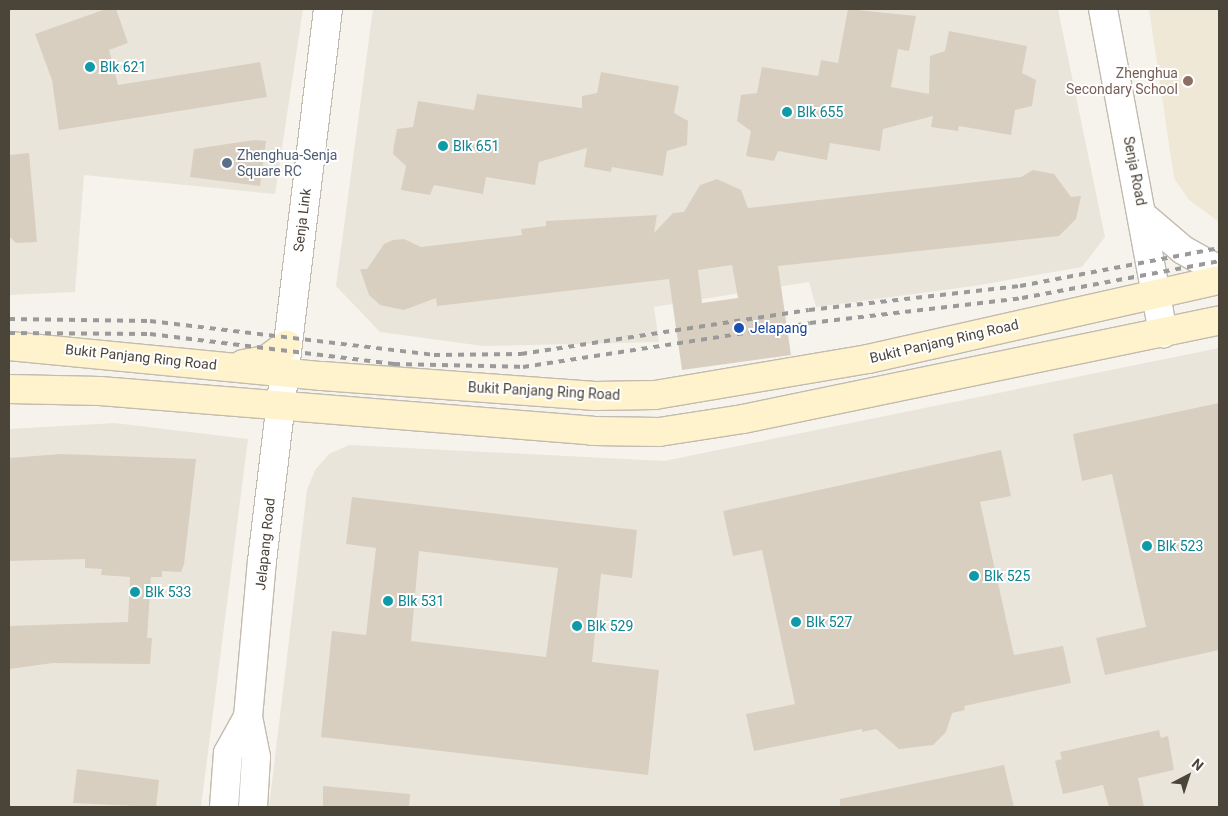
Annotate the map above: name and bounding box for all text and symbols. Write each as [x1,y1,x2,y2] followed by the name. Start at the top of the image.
[100,59,146,75] place label: Blk 621
[84,61,96,73] marker: Blk 621
[1066,65,1178,98] place label: Zhenghua Secondary School
[1182,75,1194,87] marker: Zhenghua Secondary School
[797,104,843,120] place label: Blk 655
[781,106,793,118] marker: Blk 655
[1120,135,1150,207] street label: Senja Road
[453,138,499,154] place label: Blk 651
[437,140,449,152] marker: Blk 651
[237,147,337,180] place label: Zhenghua-Senja Square RC
[221,157,233,169] marker: Zhenghua-Senja Square RC
[290,187,314,253] street label: Senja Link
[868,316,1020,366] street label: Bukit Panjang Ring Road
[750,320,807,336] place label: Jelapang
[732,321,746,335] marker: Jelapang
[64,341,218,373] street label: Bukit Panjang Ring Road
[467,379,621,403] street label: Bukit Panjang Ring Road
[252,497,278,591] street label: Jelapang Road
[1157,538,1203,554] place label: Blk 523
[1141,540,1153,552] marker: Blk 523
[984,568,1030,584] place label: Blk 525
[968,570,980,582] marker: Blk 525
[145,584,191,600] place label: Blk 533
[129,586,141,598] marker: Blk 533
[398,593,444,609] place label: Blk 531
[382,595,394,607] marker: Blk 531
[806,614,852,630] place label: Blk 527
[790,616,802,628] marker: Blk 527
[587,618,633,634] place label: Blk 529
[571,620,583,632] marker: Blk 529
[1163,751,1213,801] north arrow
[1189,755,1207,774] text: N

